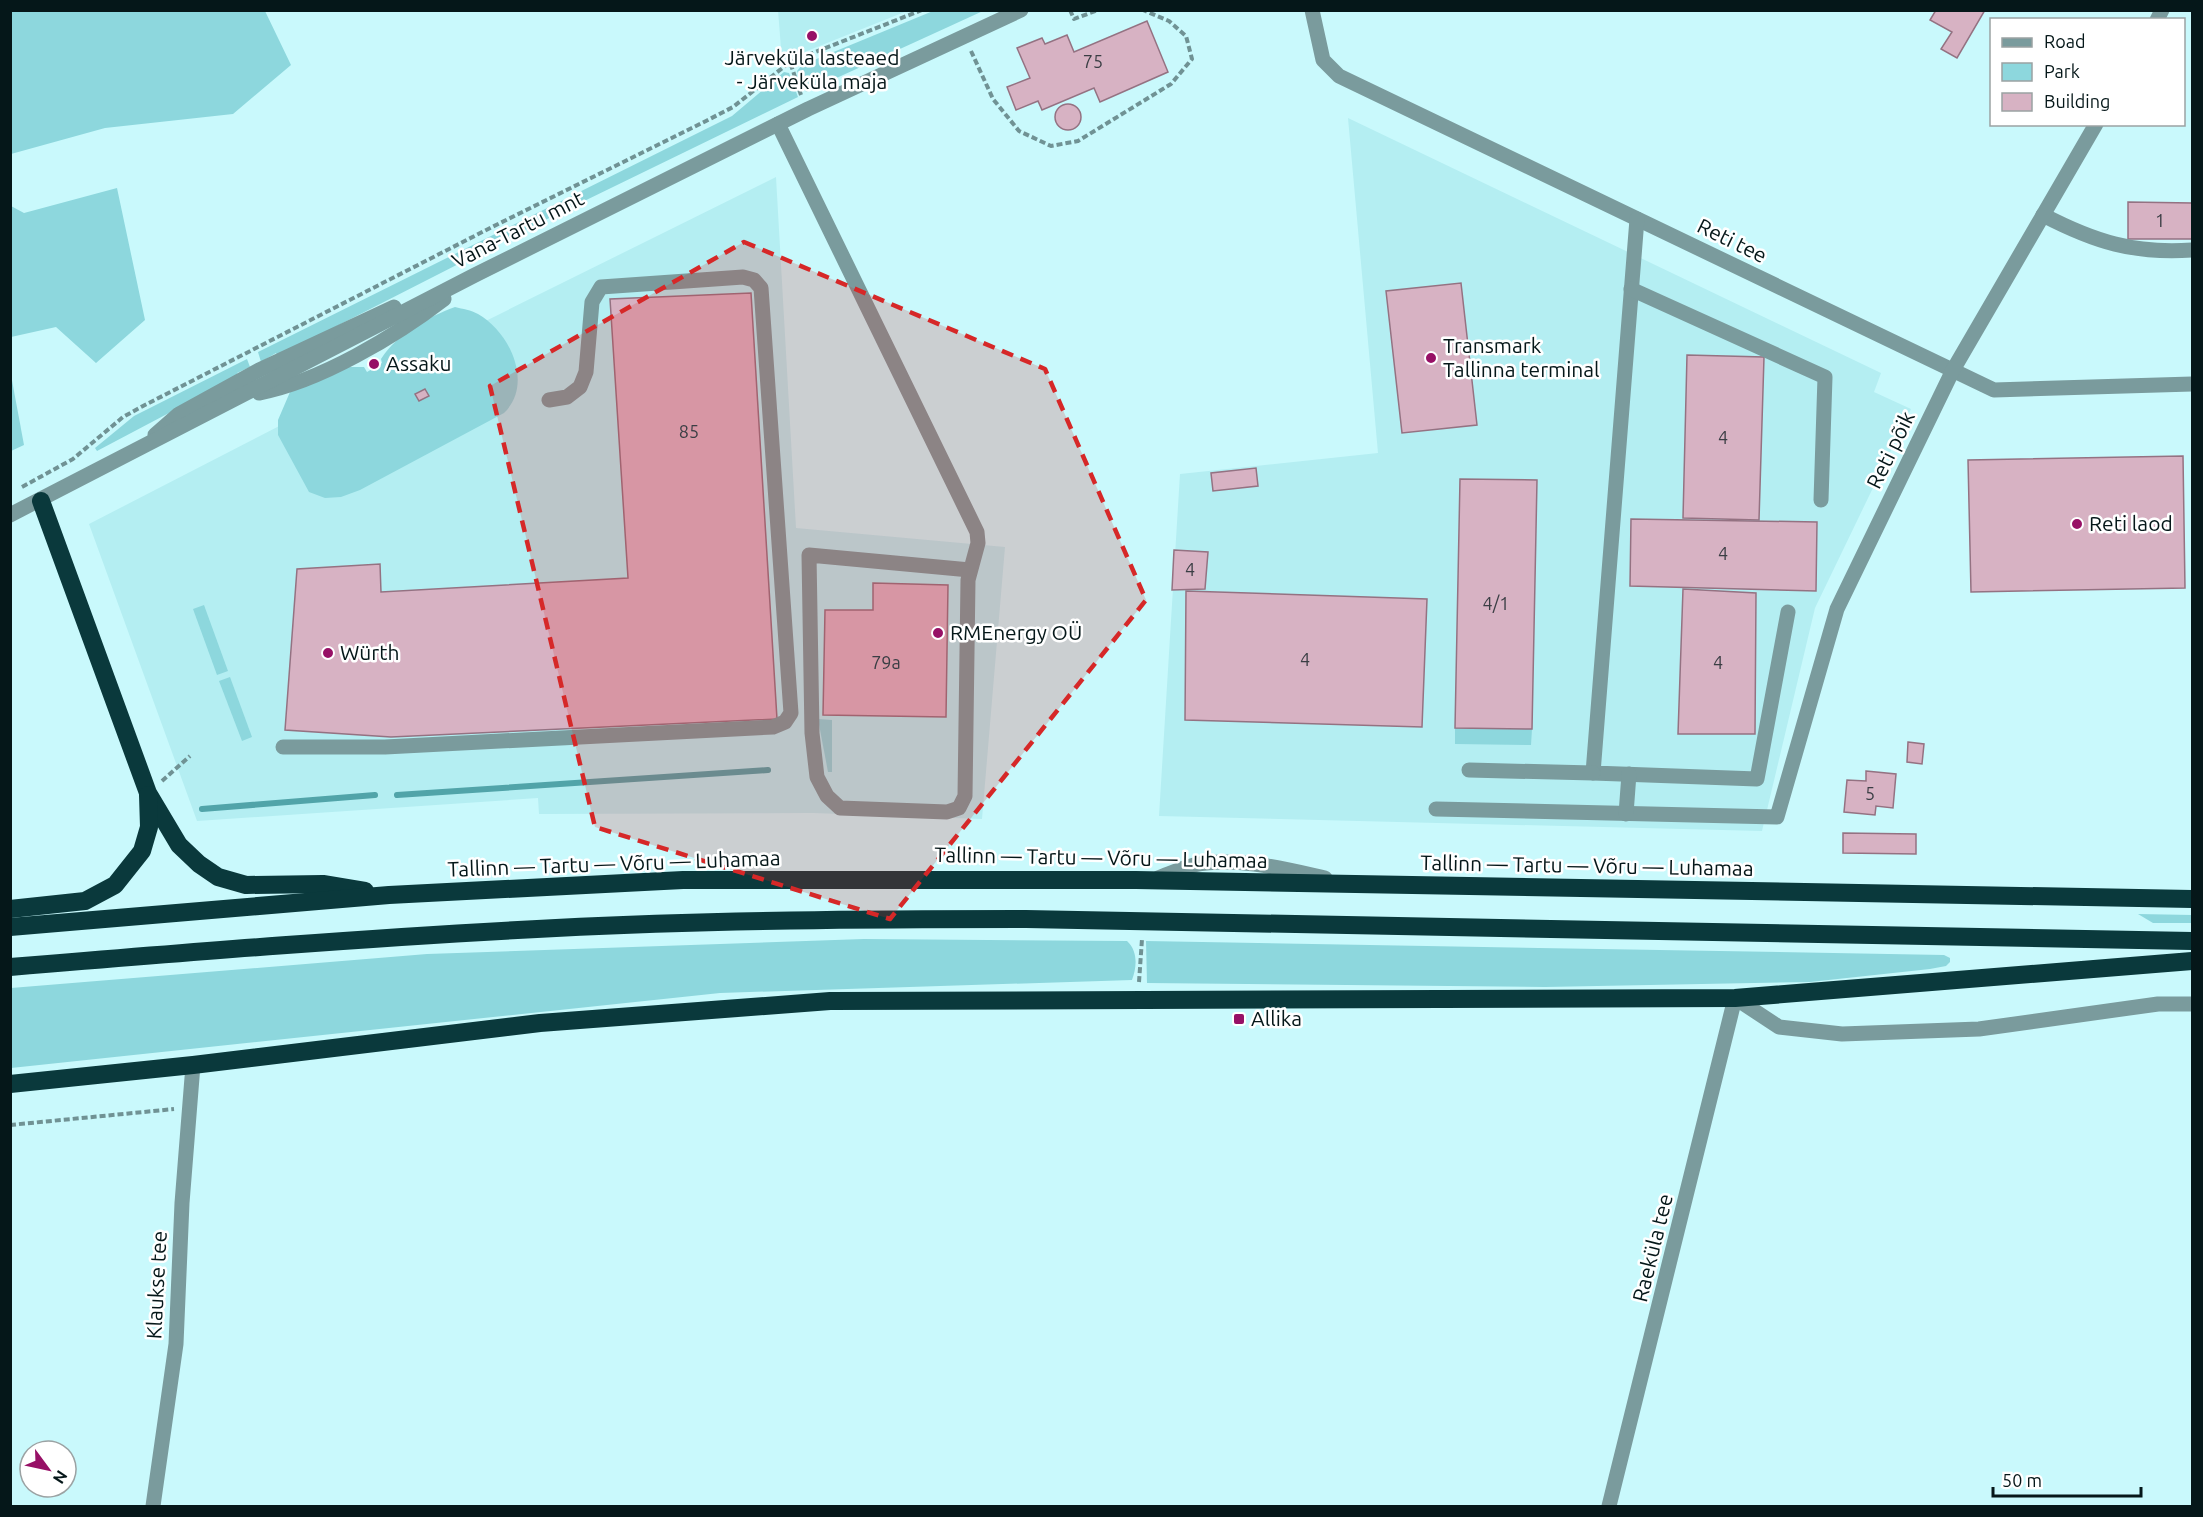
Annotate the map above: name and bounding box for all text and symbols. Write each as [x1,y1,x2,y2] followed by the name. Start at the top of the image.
[1990,18,2185,126] legend
[805,29,819,43] marker: Järveküla lasteaed - Järveküla maja
[2044,31,2086,51] text: Road
[725,45,900,93] place label: Järveküla lasteaed - Järveküla maja
[1083,51,1103,71] house number: 75
[2044,61,2080,81] text: Park
[2044,91,2110,111] text: Building
[448,186,588,273] street label: Vana-Tartu mnt
[2155,210,2165,230] house number: 1
[1694,213,1771,267] street label: Reti tee
[1443,333,1600,381] place label: Transmark Tallinna terminal
[386,351,452,375] place label: Assaku
[1424,351,1438,365] marker: Transmark Tallinna terminal
[367,357,381,371] marker: Assaku
[1861,407,1919,492] street label: Reti põik
[679,421,699,441] house number: 85
[1718,427,1728,447] house number: 4
[2089,511,2173,535] place label: Reti laod
[2070,517,2084,531] marker: Reti laod
[1718,543,1728,563] house number: 4
[1185,559,1195,579] house number: 4
[1483,593,1509,613] house number: 4/1
[950,620,1082,644] place label: RMEnergy OÜ
[931,626,945,640] marker: RMEnergy OÜ
[340,640,399,664] place label: Würth
[321,646,335,660] marker: Würth
[1300,649,1310,669] house number: 4
[871,652,901,672] house number: 79a
[1713,652,1723,672] house number: 4
[1865,783,1875,803] house number: 5
[934,842,1268,872] street label: Tallinn — Tartu — Võru — Luhamaa
[447,845,781,881] street label: Tallinn — Tartu — Võru — Luhamaa
[1420,850,1754,880] street label: Tallinn — Tartu — Võru — Luhamaa
[1251,1006,1302,1030] place label: Allika
[1232,1012,1246,1026] marker: Allika
[1627,1191,1677,1304] street label: Raeküla tee
[141,1230,171,1340] street label: Klaukse tee
[18,1439,78,1499] north arrow
[1993,1460,2142,1498] scale bar
[50,1467,71,1487] text: N
[2002,1470,2042,1490] text: 50 m

